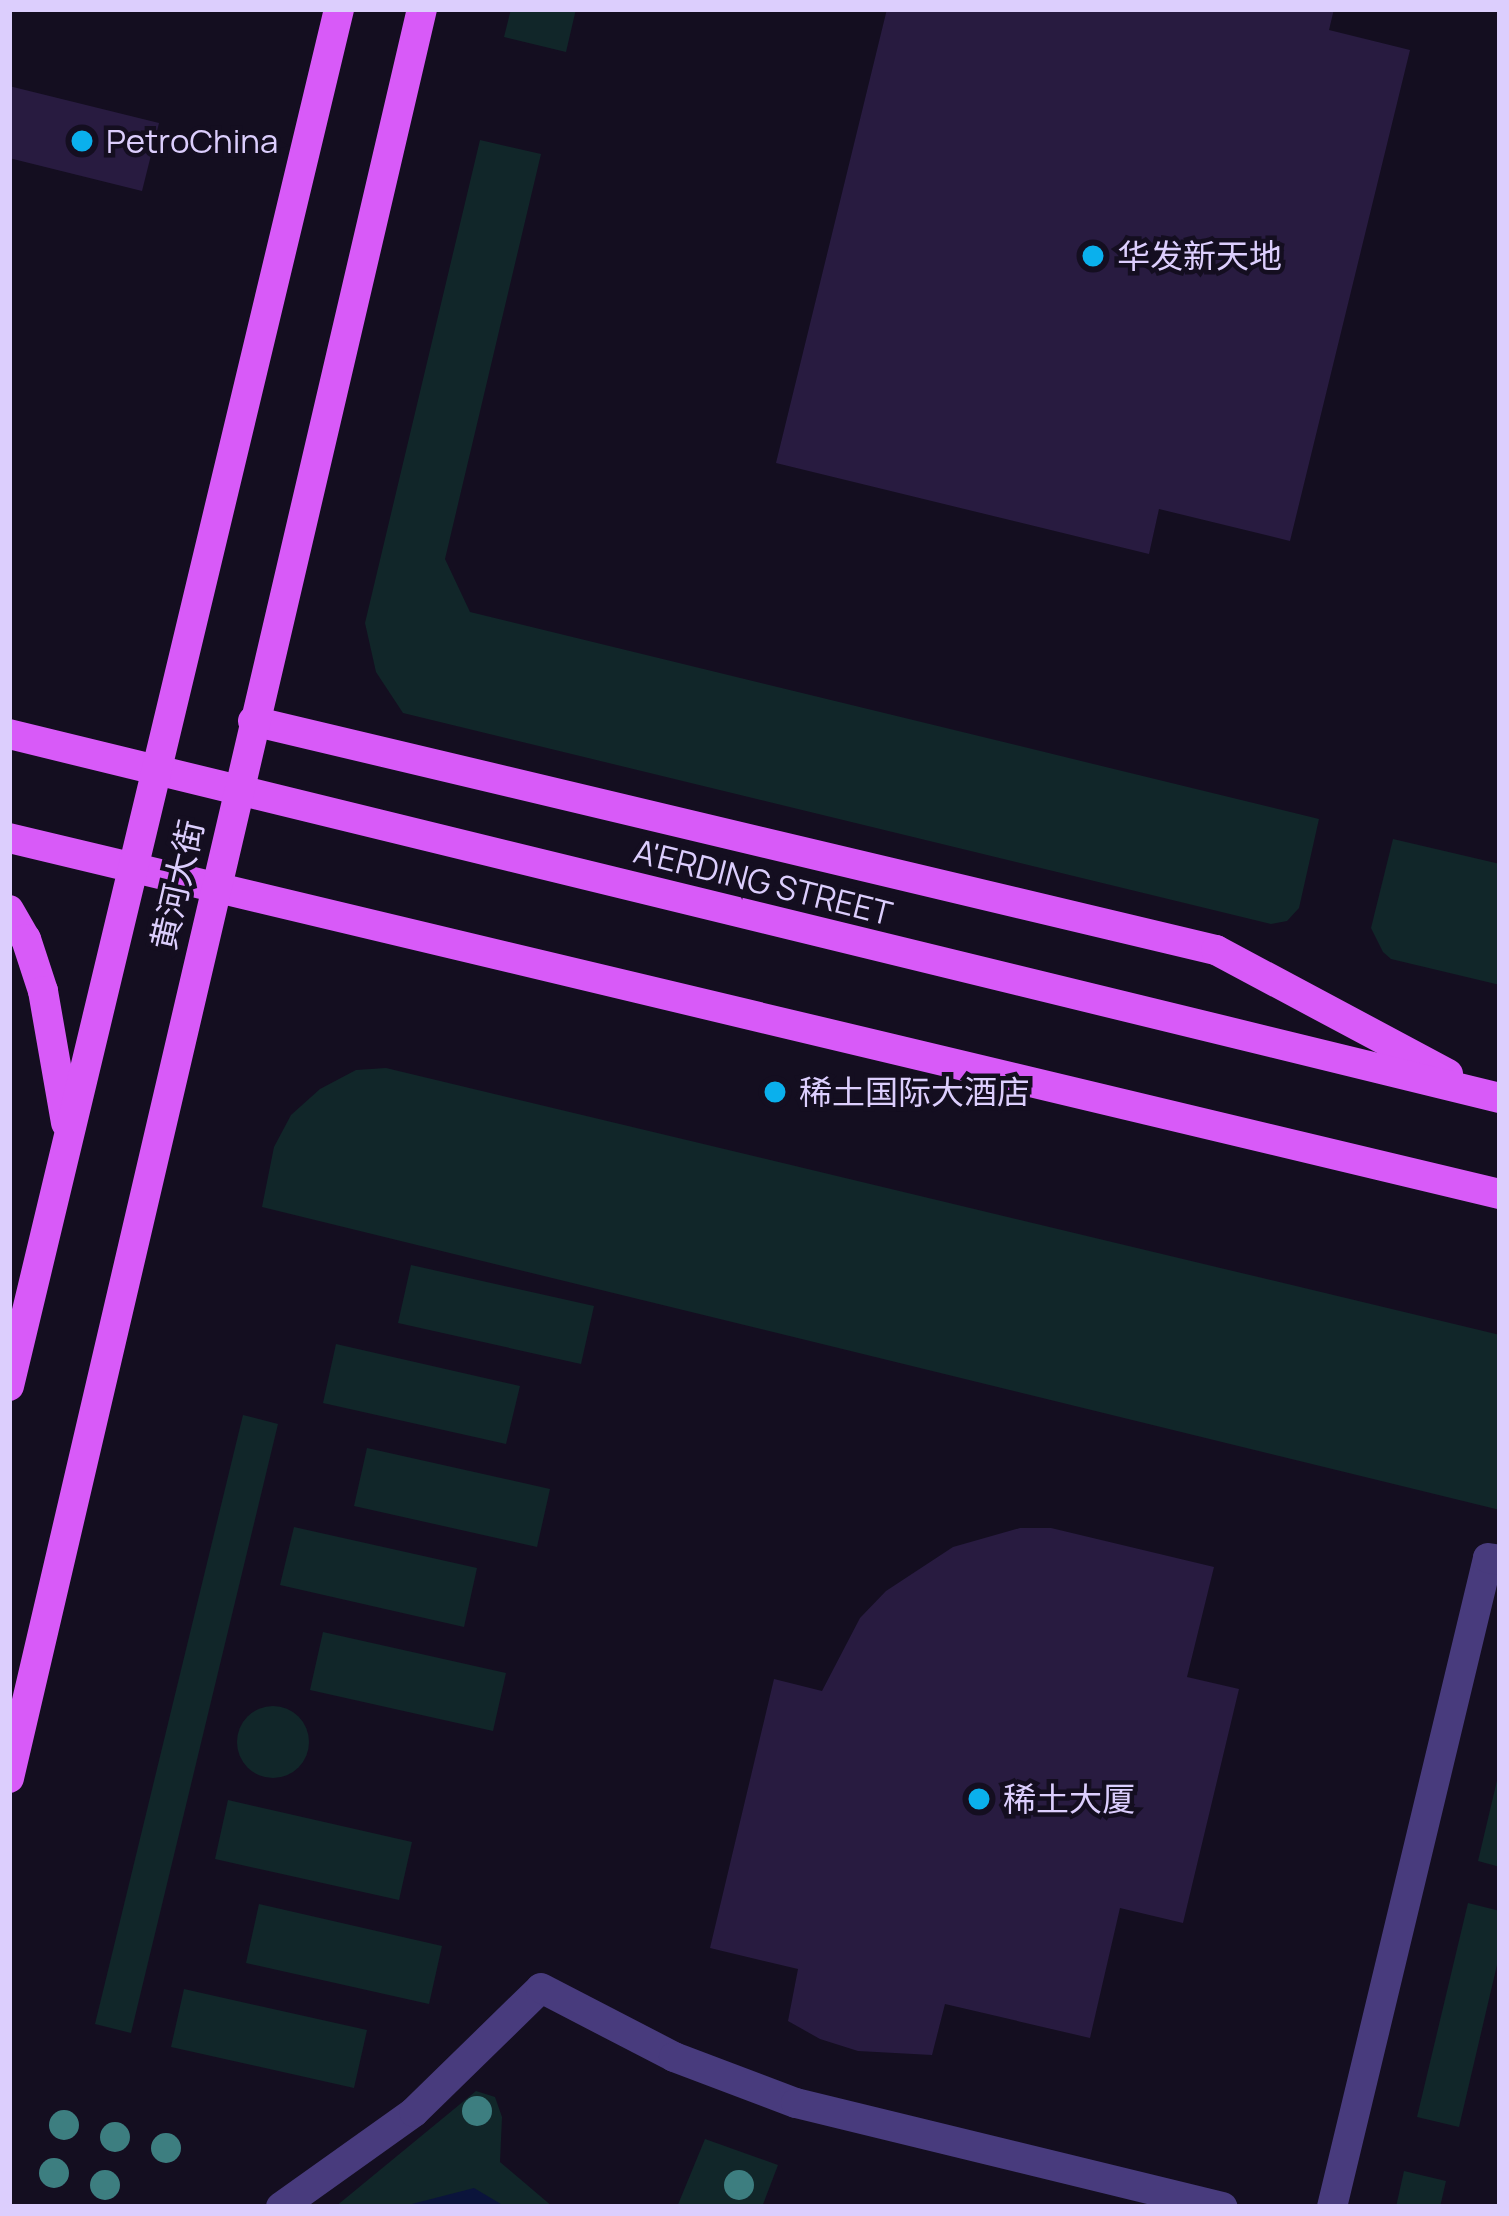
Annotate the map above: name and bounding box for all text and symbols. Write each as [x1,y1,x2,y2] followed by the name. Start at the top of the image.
[106,121,278,161] place label: PetroChina
[69,128,95,154] marker: PetroChina
[1117,236,1282,276] place label: 华发新天地
[1080,243,1106,269] marker: 华发新天地
[143,816,211,954] street label: 黄河大街
[630,831,896,933] street label: A'ERDING STREET
[799,1072,1030,1112] place label: 稀土国际大酒店
[762,1079,788,1105] marker: 稀土国际大酒店
[1003,1779,1135,1819] place label: 稀土大厦
[966,1786,992,1812] marker: 稀土大厦

